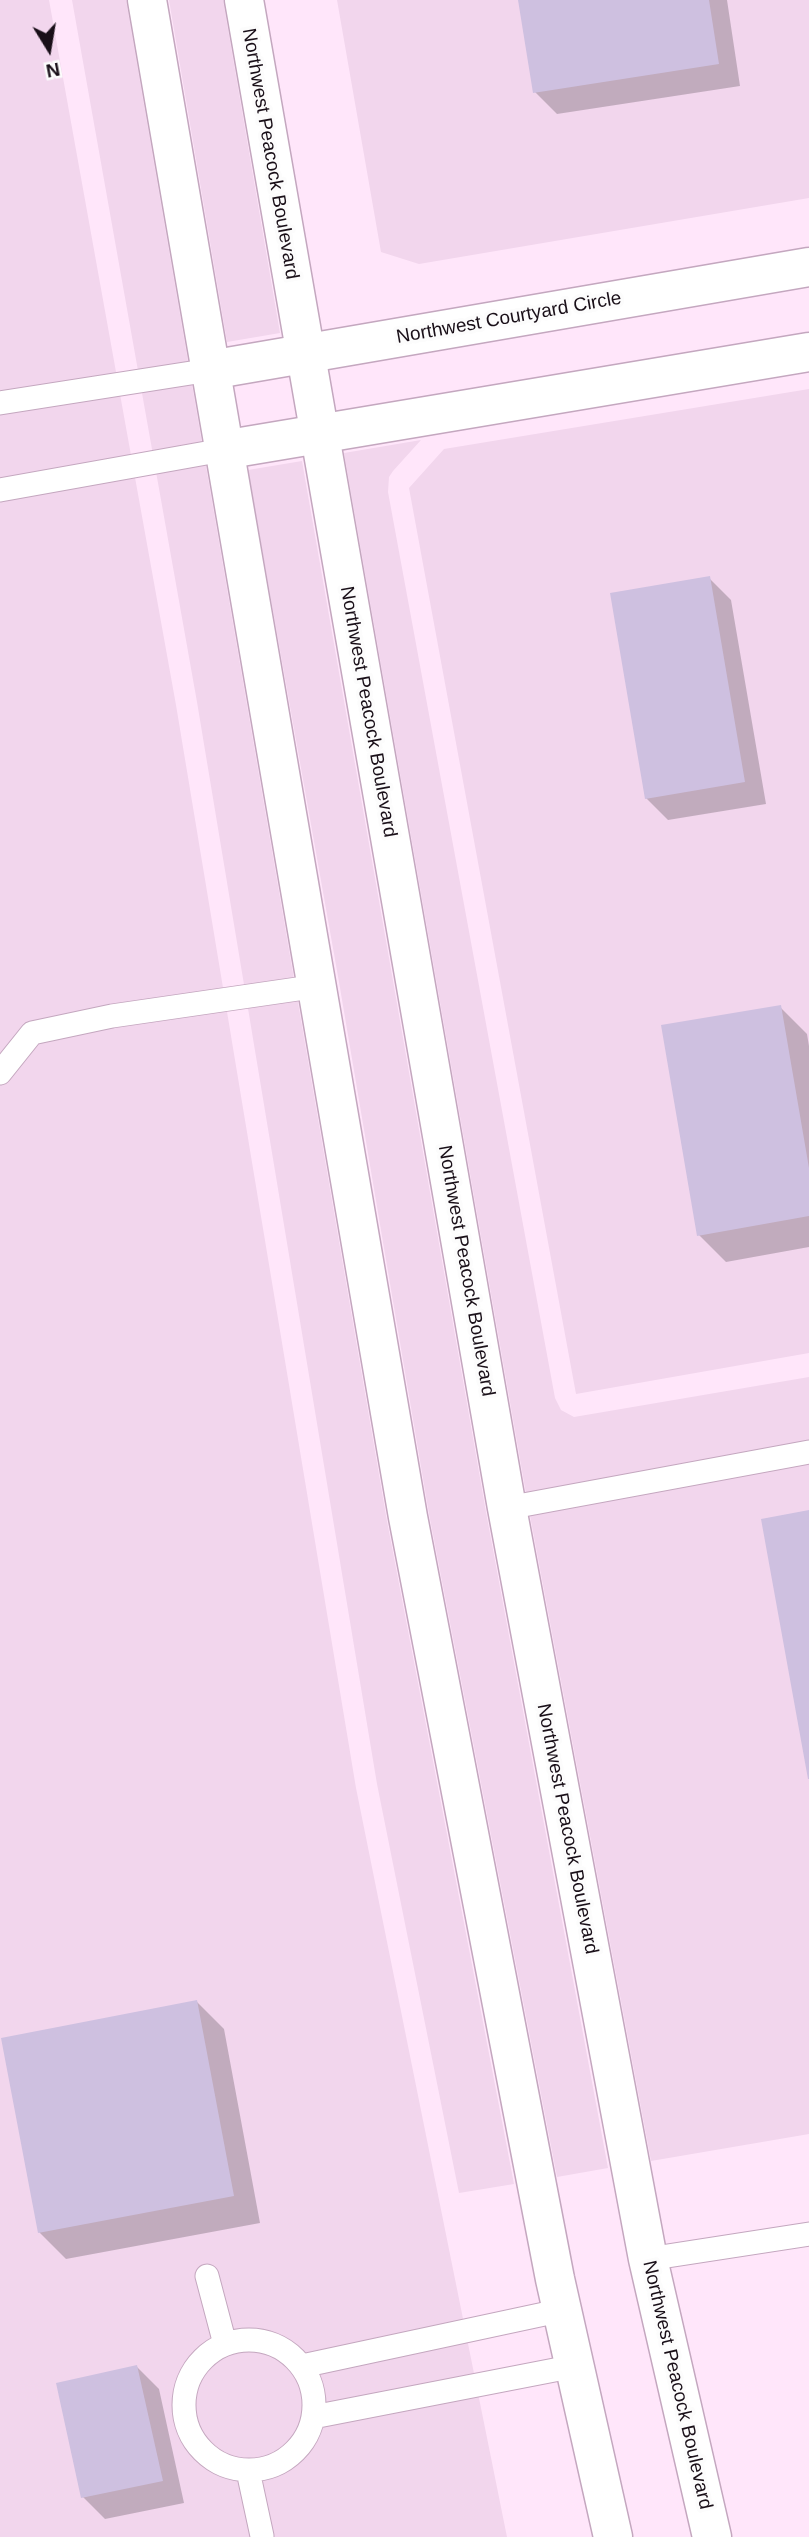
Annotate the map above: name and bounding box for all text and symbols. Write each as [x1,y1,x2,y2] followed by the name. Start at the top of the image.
[14,14,84,84] north arrow
[237,27,303,281] street label: Northwest Peacock Boulevard
[44,58,62,82] text: N
[395,287,623,349] street label: Northwest Courtyard Circle
[335,585,401,839] street label: Northwest Peacock Boulevard
[433,1144,499,1398] street label: Northwest Peacock Boulevard
[532,1702,602,1956] street label: Northwest Peacock Boulevard
[637,2258,717,2512] street label: Northwest Peacock Boulevard

